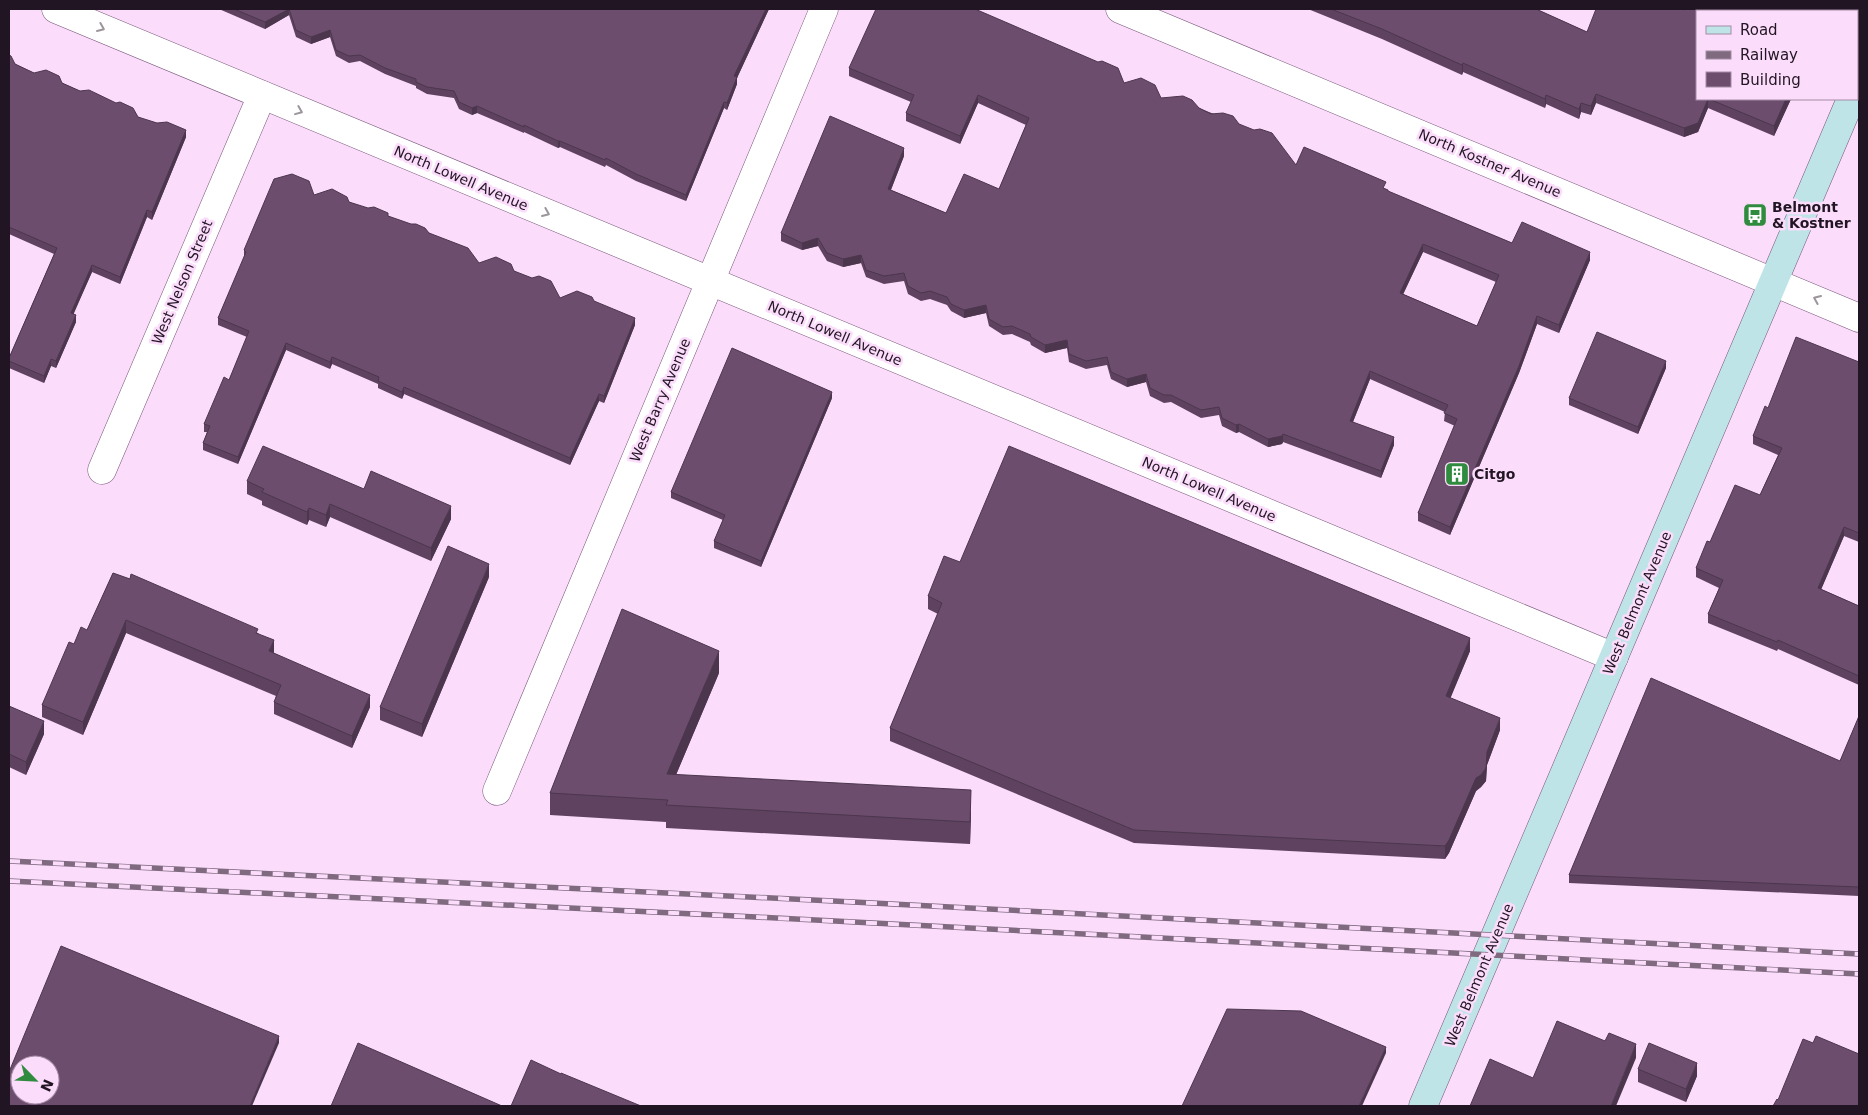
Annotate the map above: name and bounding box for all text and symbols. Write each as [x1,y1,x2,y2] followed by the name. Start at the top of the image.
[1696,10,1858,100] legend
[96,21,105,32] one-way arrow
[1740,21,1778,39] text: Road
[1740,46,1798,64] text: Railway
[1740,71,1801,89] text: Building
[294,104,303,115] one-way arrow
[1416,126,1564,200] street label: North Kostner Avenue
[392,142,530,214] street label: North Lowell Avenue
[1772,199,1851,231] place label: Belmont & Kostner
[1742,202,1768,228] bus stop icon: Belmont & Kostner
[541,207,550,218] one-way arrow
[149,217,216,347] street label: West Nelson Street
[1813,295,1821,305] one-way arrow
[766,297,904,369] street label: North Lowell Avenue
[627,336,693,464] street label: West Barry Avenue
[1140,453,1278,525] street label: North Lowell Avenue
[1444,461,1470,487] building icon: Citgo
[1474,466,1516,482] place label: Citgo
[1600,529,1674,677] street label: West Belmont Avenue
[1442,901,1516,1049] street label: West Belmont Avenue
[10,1055,60,1105] north arrow
[37,1077,57,1094] text: N

